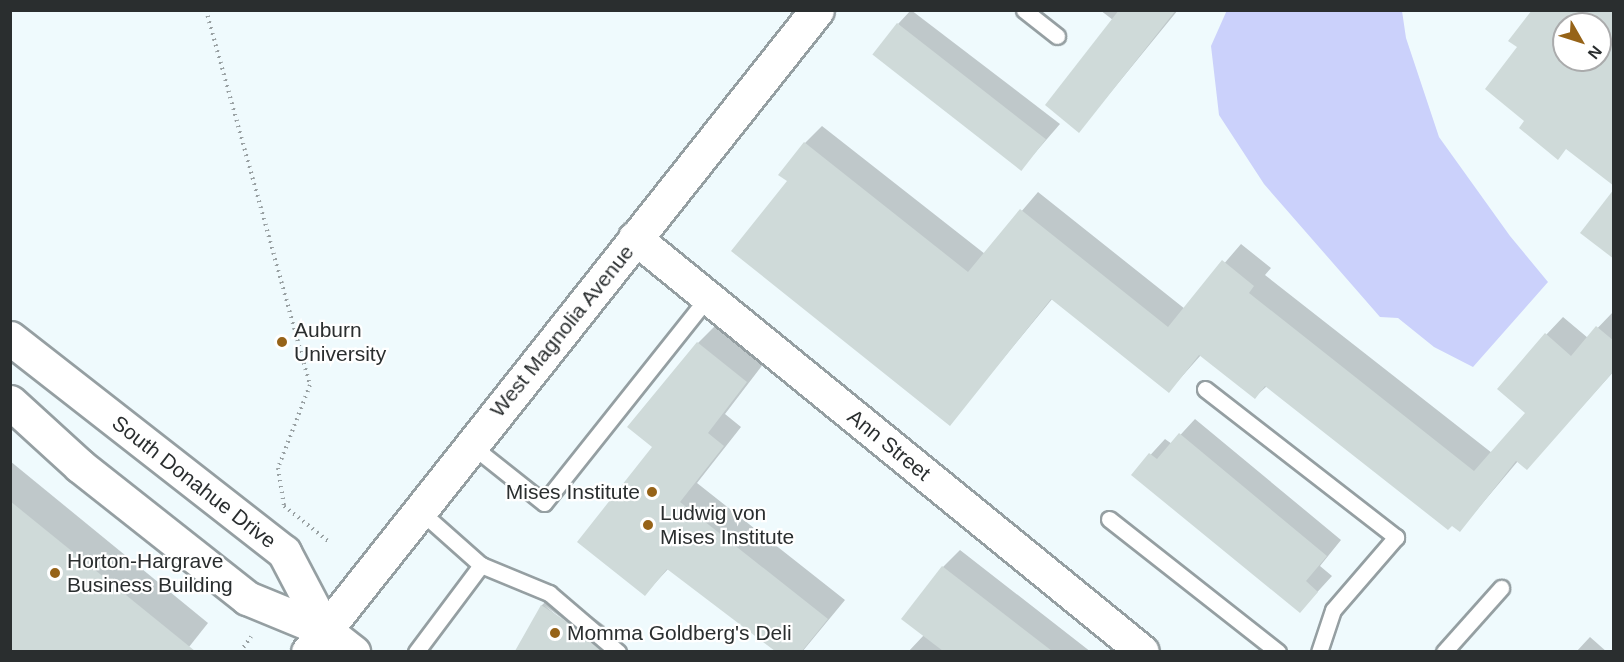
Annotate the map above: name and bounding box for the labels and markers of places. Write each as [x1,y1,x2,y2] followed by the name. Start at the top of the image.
[294,317,386,367] place label: Auburn University
[275,335,289,349] marker: Auburn University
[506,479,640,505] place label: Mises Institute
[645,485,659,499] marker: Mises Institute
[660,500,794,550] place label: Ludwig von Mises Institute
[641,518,655,532] marker: Ludwig von Mises Institute
[67,548,233,598] place label: Horton-Hargrave Business Building
[48,566,62,580] marker: Horton-Hargrave Business Building
[567,620,792,646] place label: Momma Goldberg's Deli
[548,626,562,640] marker: Momma Goldberg's Deli

